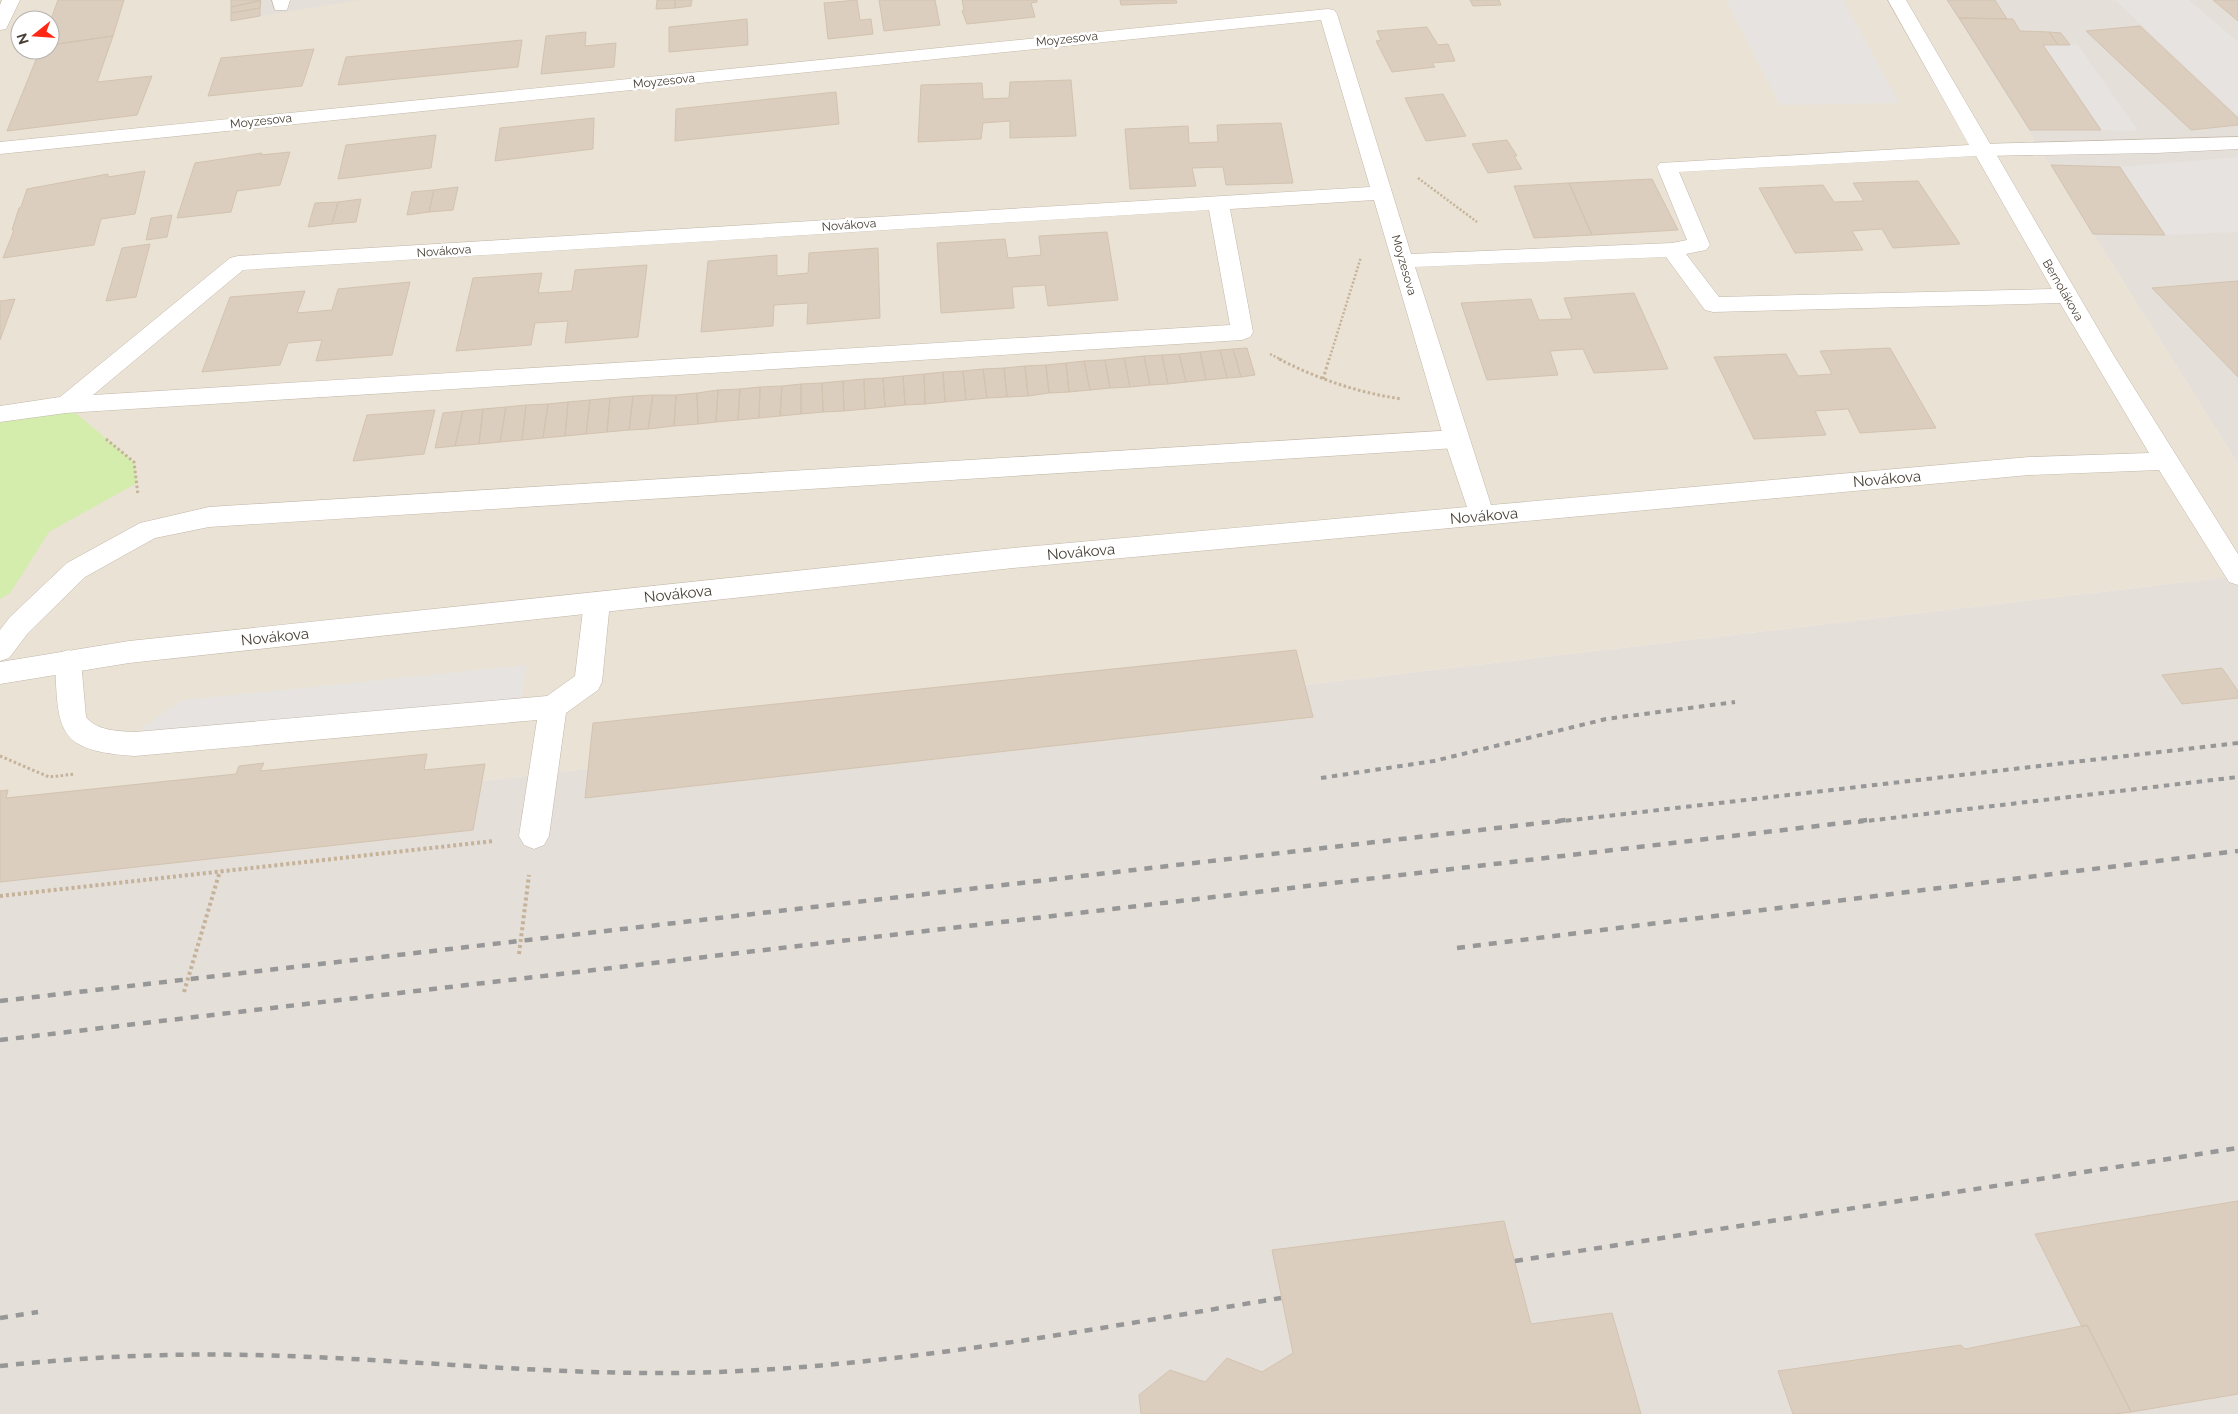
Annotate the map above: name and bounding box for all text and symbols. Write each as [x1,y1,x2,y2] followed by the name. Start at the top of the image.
[10,10,60,60] north arrow
[1035,29,1099,49] street label: Moyzesova
[13,31,32,46] text: N
[632,71,696,91] street label: Moyzesova
[229,111,293,131] street label: Moyzesova
[821,216,877,234] street label: Novákova
[1389,233,1419,297] street label: Moyzesova
[416,242,472,260] street label: Novákova
[2040,257,2086,323] street label: Bernolákova
[1852,467,1922,491] street label: Novákova
[1449,504,1519,528] street label: Novákova
[1046,540,1116,564] street label: Novákova
[643,581,713,607] street label: Novákova
[240,624,310,650] street label: Novákova

